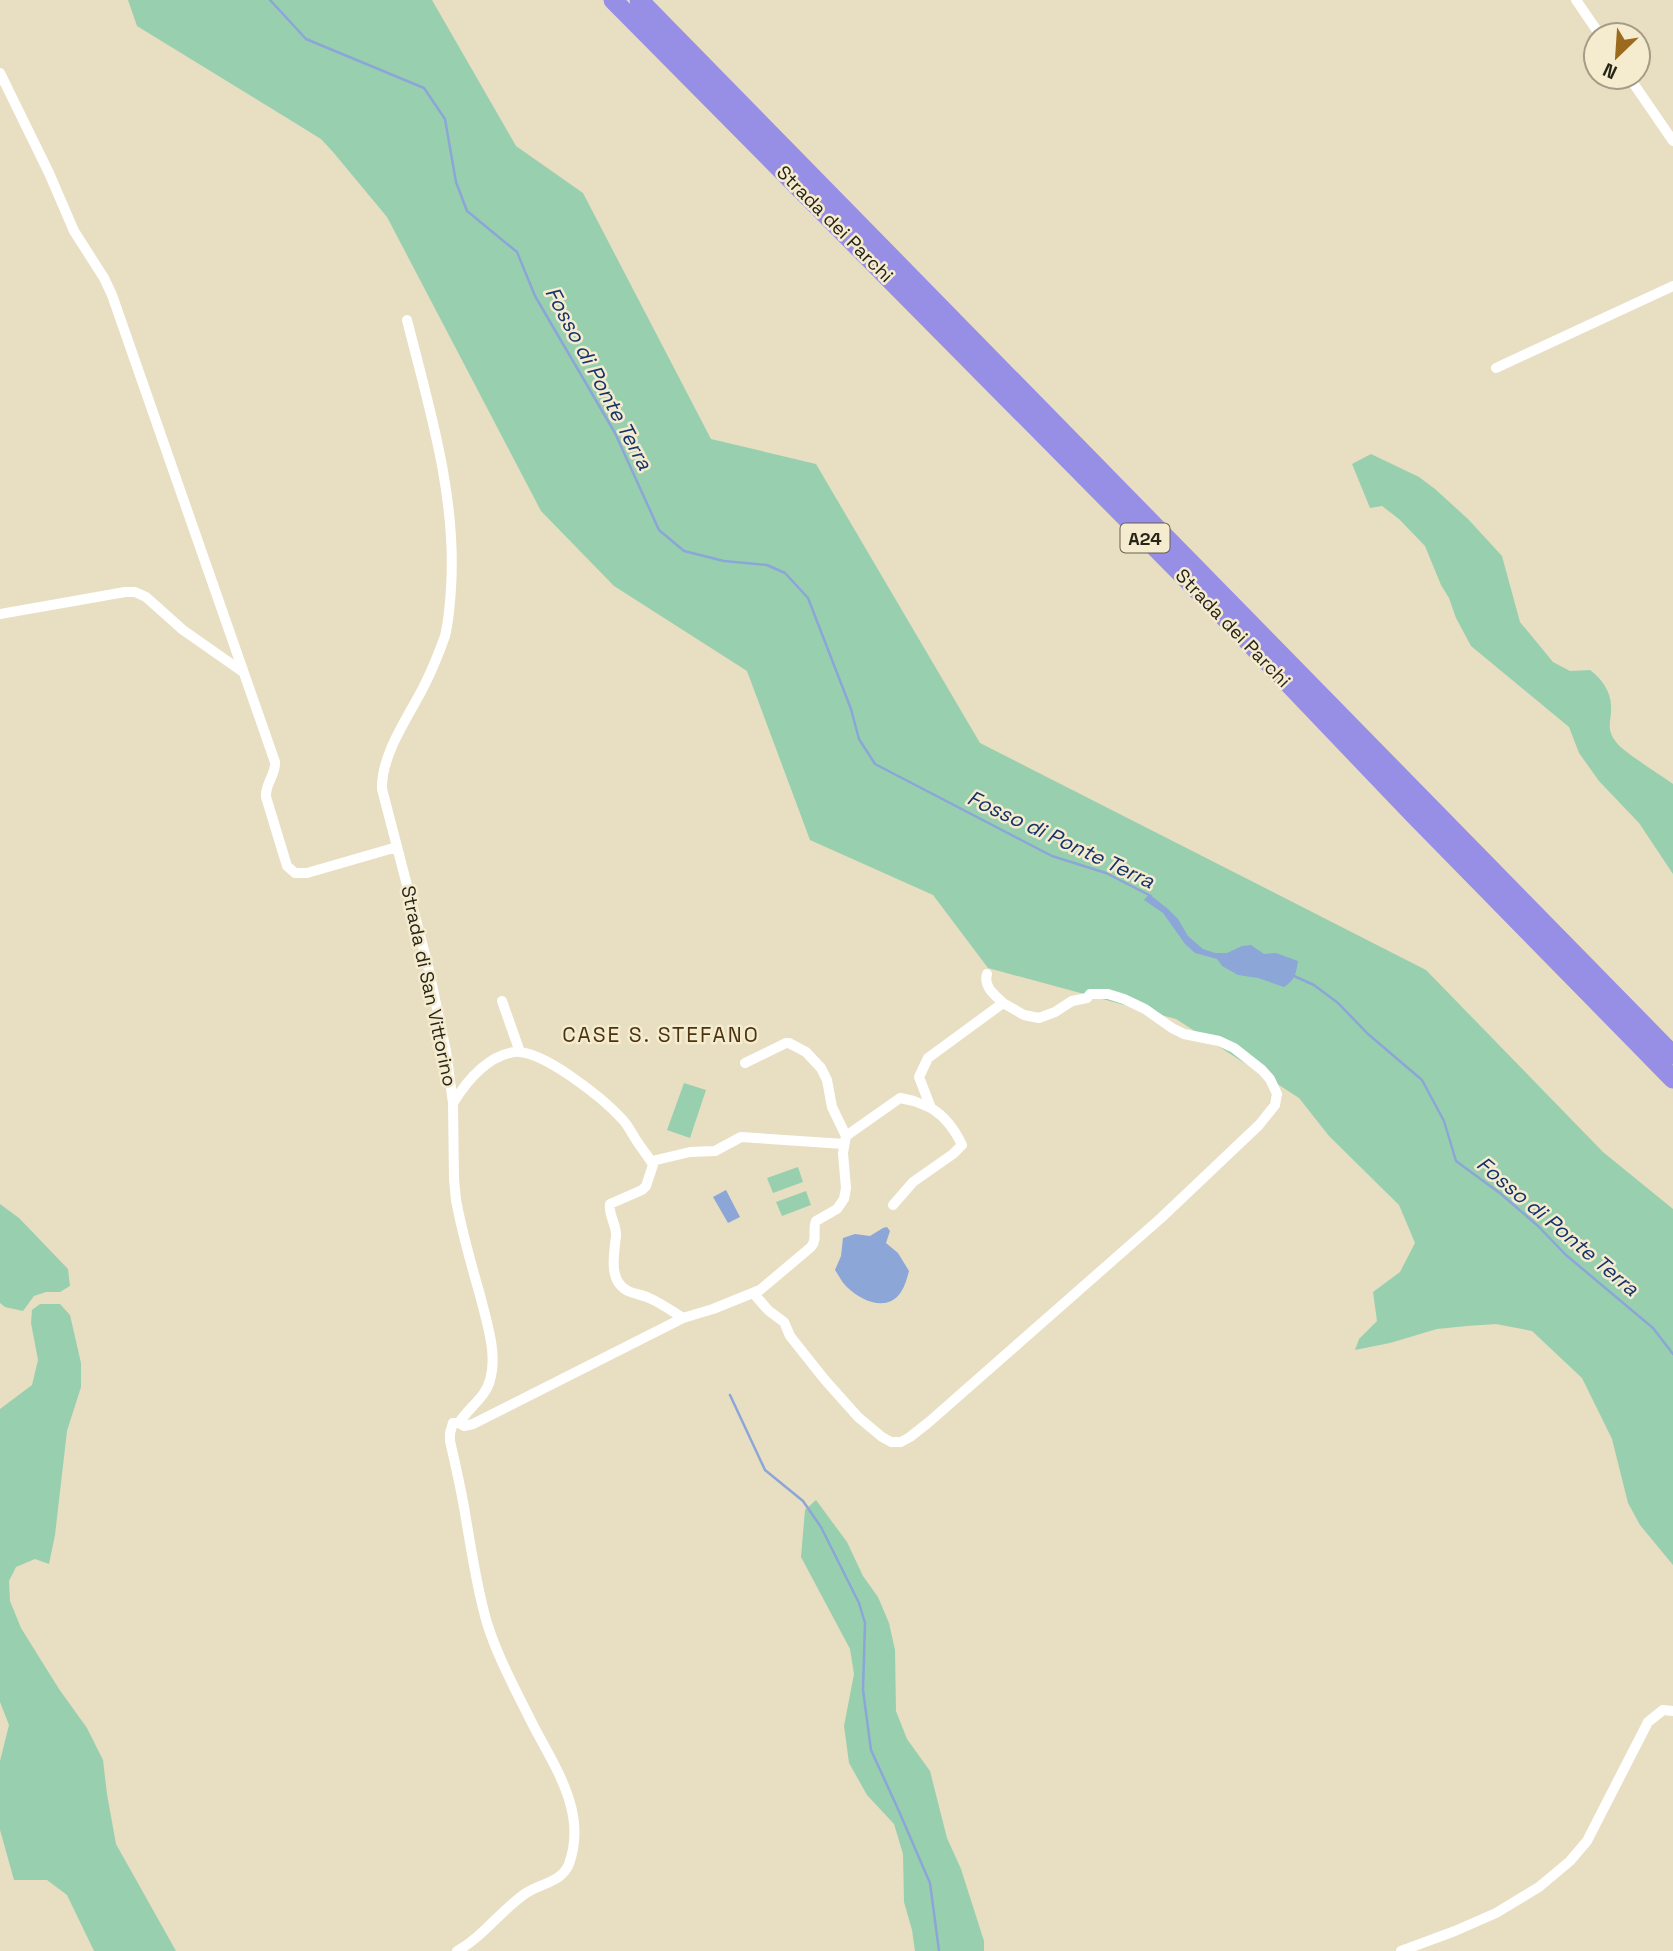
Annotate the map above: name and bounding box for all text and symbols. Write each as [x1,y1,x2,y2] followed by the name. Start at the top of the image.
[1582,21,1652,91] north arrow
[1599,57,1621,85] text: N
[771,160,899,288] street label: Strada dei Parchi
[539,282,659,475] water label: Fosso di Ponte Terra
[1120,524,1170,552] road number: A24
[1170,563,1296,693] street label: Strada dei Parchi
[963,784,1160,895] water label: Fosso di Ponte Terra
[395,883,463,1089] street label: Strada di San Vittorino
[562,1021,760,1048] district label: CASE S. STEFANO
[1471,1150,1645,1302] water label: Fosso di Ponte Terra

